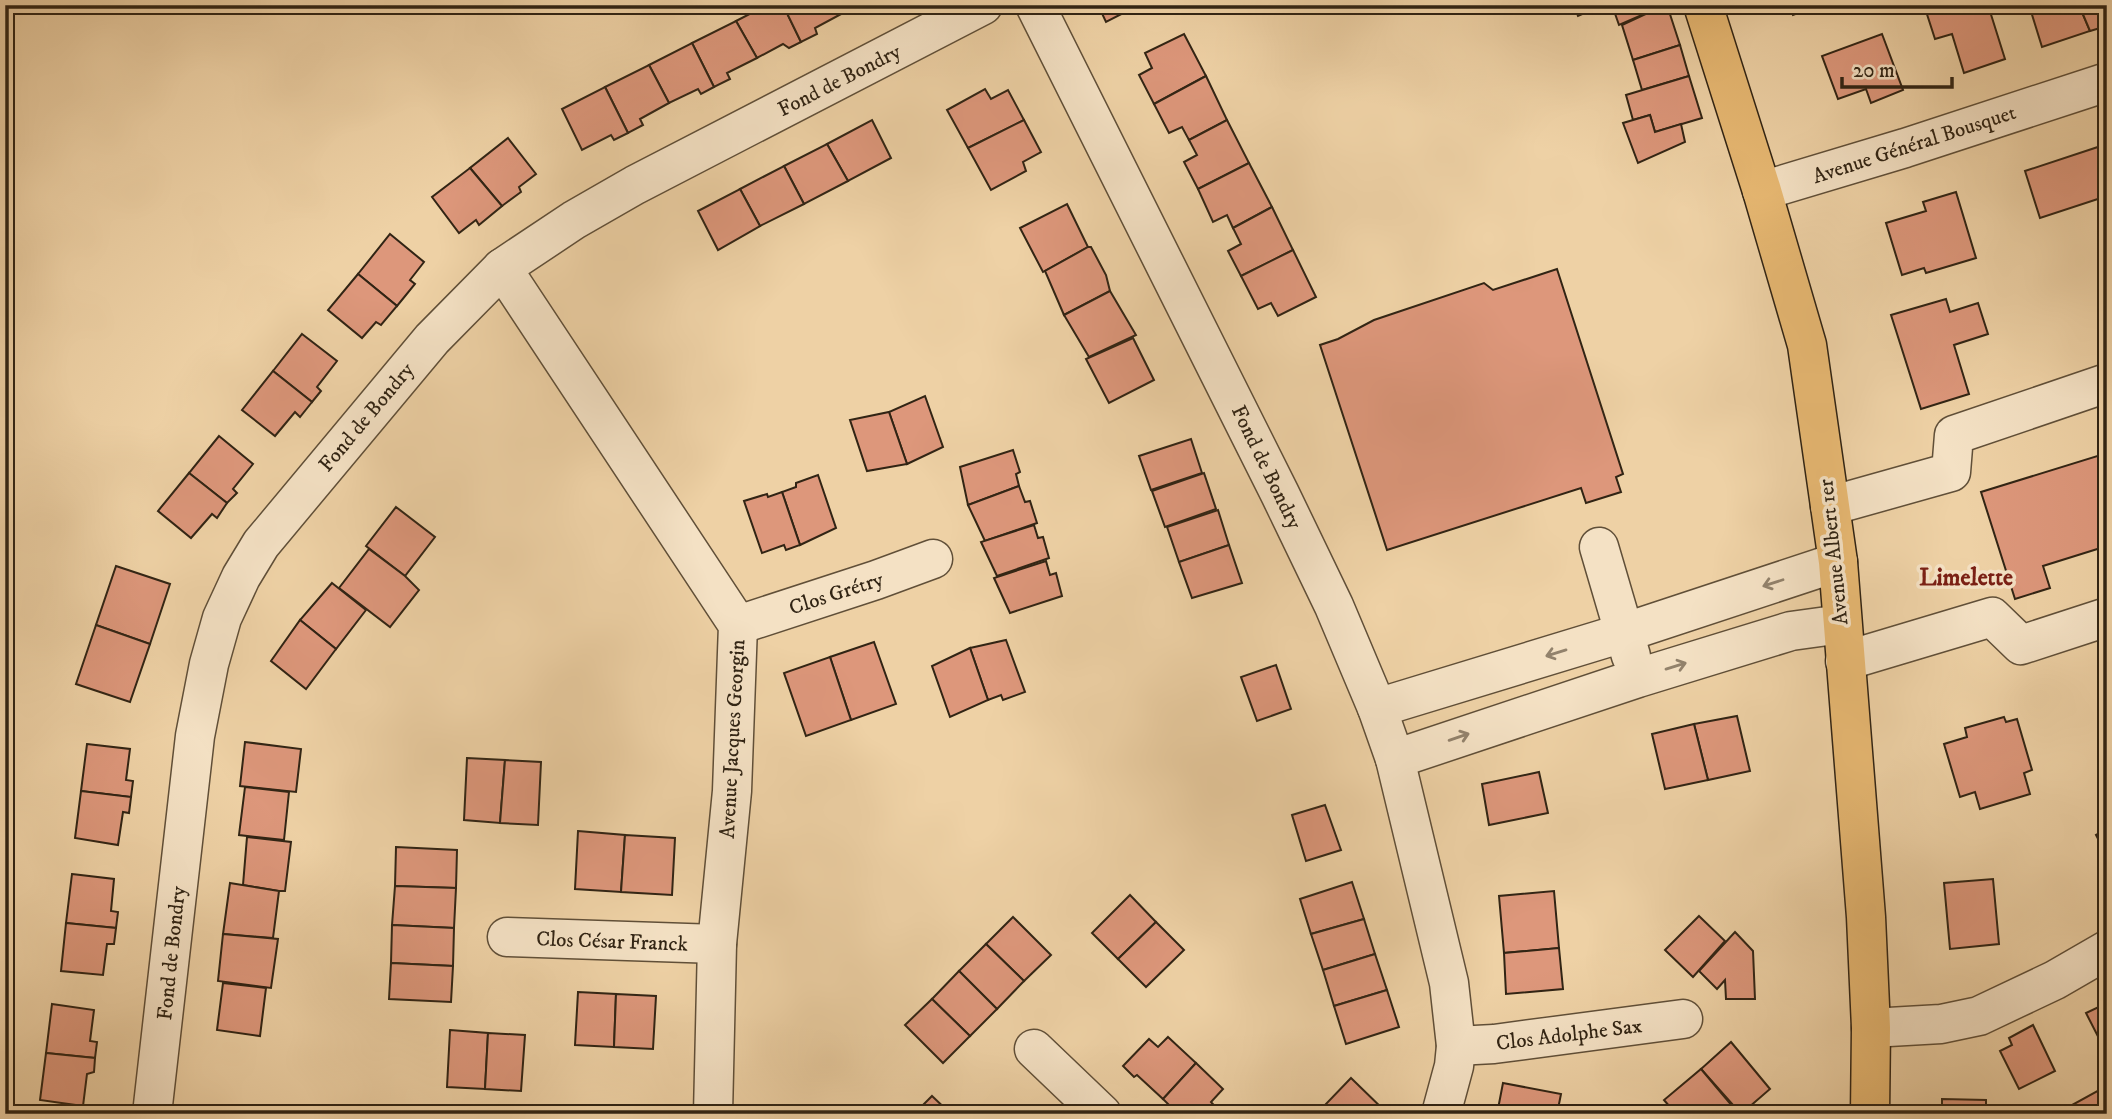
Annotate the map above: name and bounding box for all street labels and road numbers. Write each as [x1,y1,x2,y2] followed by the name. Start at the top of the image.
[774,38,906,123] street label: Fond de Bondry
[1809,100,2019,190] street label: Avenue Général Bousquet
[314,357,421,478] street label: Fond de Bondry
[1225,401,1308,535] street label: Fond de Bondry
[1813,477,1855,626] street label: Avenue Albert 1er
[786,566,888,621] street label: Clos Grétry
[715,639,751,839] street label: Avenue Jacques Georgin
[152,884,192,1021] street label: Fond de Bondry
[536,926,689,958] street label: Clos César Franck
[1495,1013,1644,1057] street label: Clos Adolphe Sax

